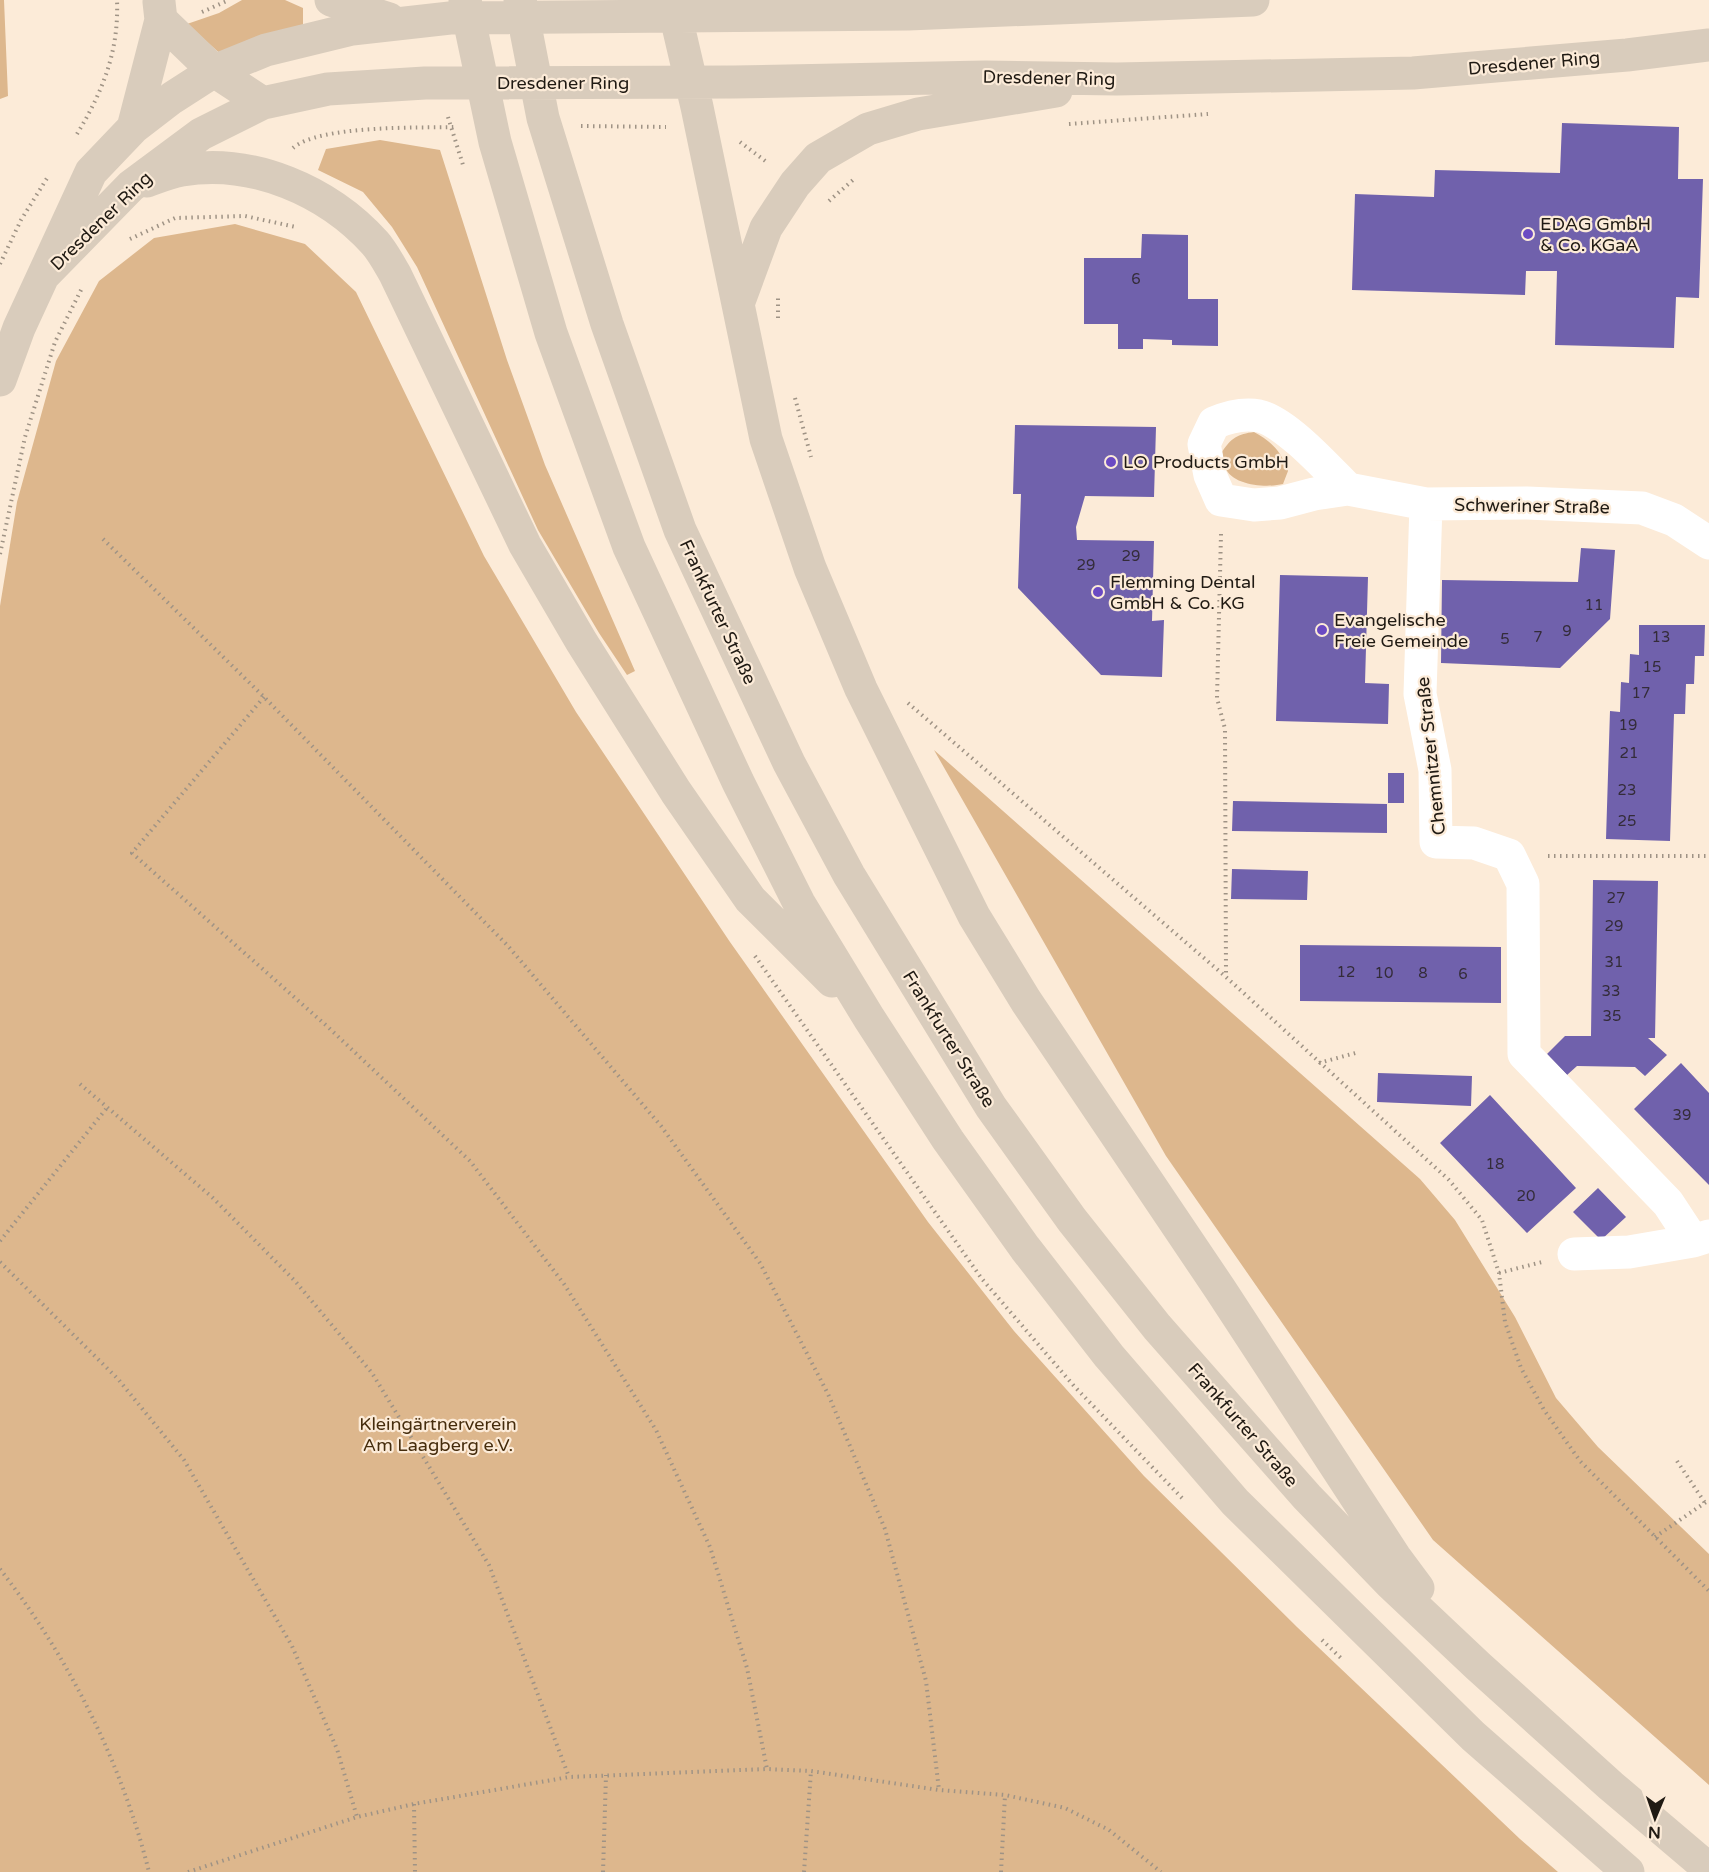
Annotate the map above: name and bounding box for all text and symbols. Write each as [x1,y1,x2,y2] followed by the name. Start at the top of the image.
[1467,46,1601,80] street label: Dresdener Ring
[982,66,1116,90] street label: Dresdener Ring
[497,72,629,94] street label: Dresdener Ring
[46,167,156,275] street label: Dresdener Ring
[1540,213,1651,256] place label: EDAG GmbH & Co. KGaA
[1521,227,1535,241] marker: EDAG GmbH & Co. KGaA
[1131,270,1141,288] house number: 6
[1123,451,1289,473] place label: LO Products GmbH
[1104,455,1118,469] marker: LO Products GmbH
[1454,494,1610,518] street label: Schweriner Straße
[675,536,761,688] street label: Frankfurter Straße
[1122,547,1140,565] house number: 29
[1077,556,1095,574] house number: 29
[1110,571,1256,614] place label: Flemming Dental GmbH & Co. KG
[1091,585,1105,599] marker: Flemming Dental GmbH & Co. KG
[1585,596,1603,614] house number: 11
[1334,609,1468,652] place label: Evangelische Freie Gemeinde
[1562,622,1572,640] house number: 9
[1315,623,1329,637] marker: Evangelische Freie Gemeinde
[1533,628,1543,646] house number: 7
[1652,628,1670,646] house number: 13
[1500,630,1510,648] house number: 5
[1643,658,1661,676] house number: 15
[1412,676,1450,836] street label: Chemnitzer Straße
[1632,684,1650,702] house number: 17
[1619,716,1637,734] house number: 19
[1620,744,1638,762] house number: 21
[1618,781,1636,799] house number: 23
[1618,812,1636,830] house number: 25
[1607,889,1625,907] house number: 27
[1605,917,1623,935] house number: 29
[1605,953,1623,971] house number: 31
[1337,963,1355,981] house number: 12
[1375,964,1393,982] house number: 10
[1418,964,1428,982] house number: 8
[1458,965,1468,983] house number: 6
[898,967,1000,1111] street label: Frankfurter Straße
[1602,982,1620,1000] house number: 33
[1603,1007,1621,1025] house number: 35
[1673,1106,1691,1124] house number: 39
[1486,1155,1504,1173] house number: 18
[1517,1187,1535,1205] house number: 20
[1183,1358,1303,1492] street label: Frankfurter Straße
[359,1413,517,1456] park label: Kleingärtnerverein Am Laagberg e.V.
[1625,1788,1685,1848] north arrow
[1648,1822,1661,1842] text: N

